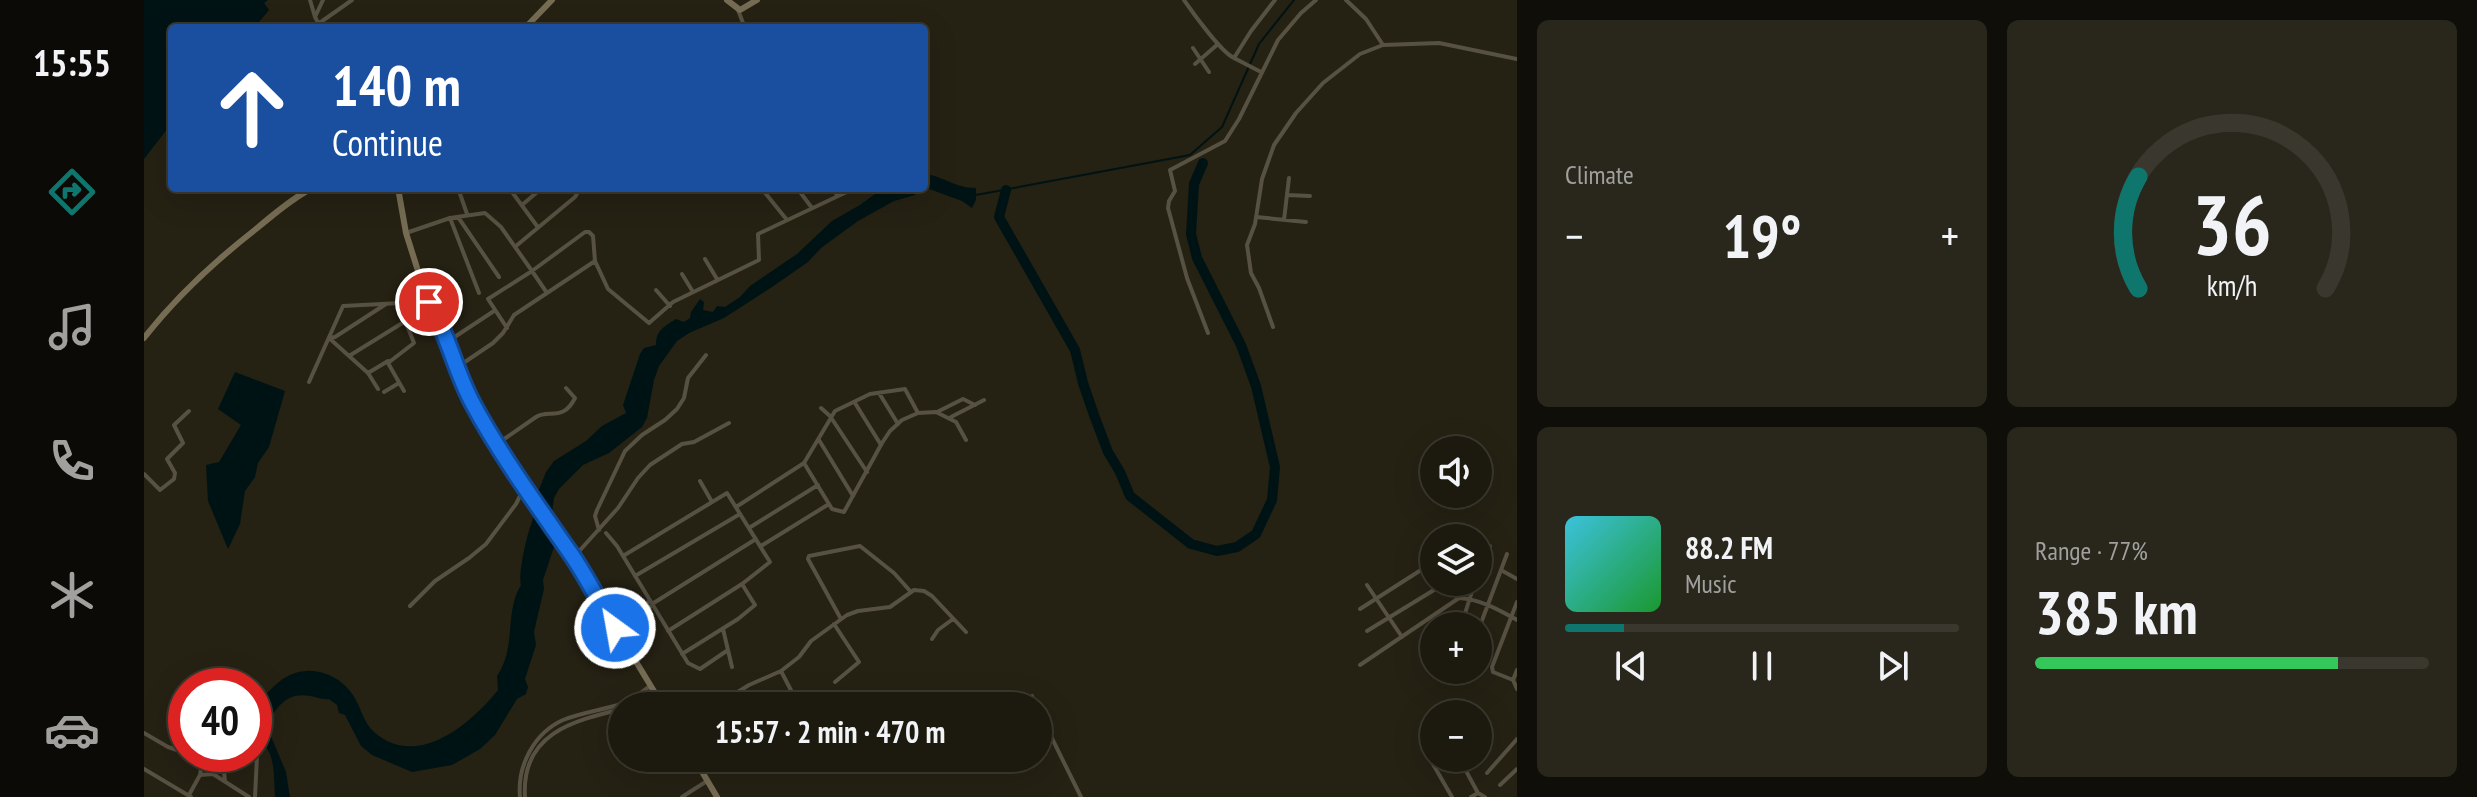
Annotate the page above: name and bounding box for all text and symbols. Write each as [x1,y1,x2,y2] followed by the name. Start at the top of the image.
[33,39,111,86] text: 15:55
[332,49,461,121] text: 140 m
[200,56,304,160] icon: ahead
[332,119,443,166] text: Continue
[1565,158,1634,191] text: Climate
[44,164,100,220] icon: directions
[2192,170,2272,278] text: 36
[1722,197,1802,275] text: 19°
[1565,207,1583,264] text: −
[1941,207,1959,264] text: +
[2207,267,2257,304] text: km/h
[395,268,463,336] pin
[407,280,451,324] icon: arrive
[44,299,100,355] icon: music
[44,433,100,489] icon: phone
[1420,436,1492,772] map controls
[1420,436,1492,508] button: sound
[1420,524,1492,596] button: layers
[1685,528,1773,567] text: 88.2 FM
[2035,534,2148,567] text: Range · 77%
[44,567,100,623] icon: climate
[1685,567,1737,600] text: Music
[2035,573,2198,651] text: 385 km
[573,586,657,670] position arrow
[1420,612,1492,684] button: +
[1609,644,1653,688] icon: previous
[1740,644,1784,688] icon: pause
[1871,644,1915,688] icon: next
[168,668,272,772] speed limit sign: 40
[1420,700,1492,772] button: −
[44,702,100,758] icon: car
[715,712,945,751] text: 15:57 · 2 min · 470 m

